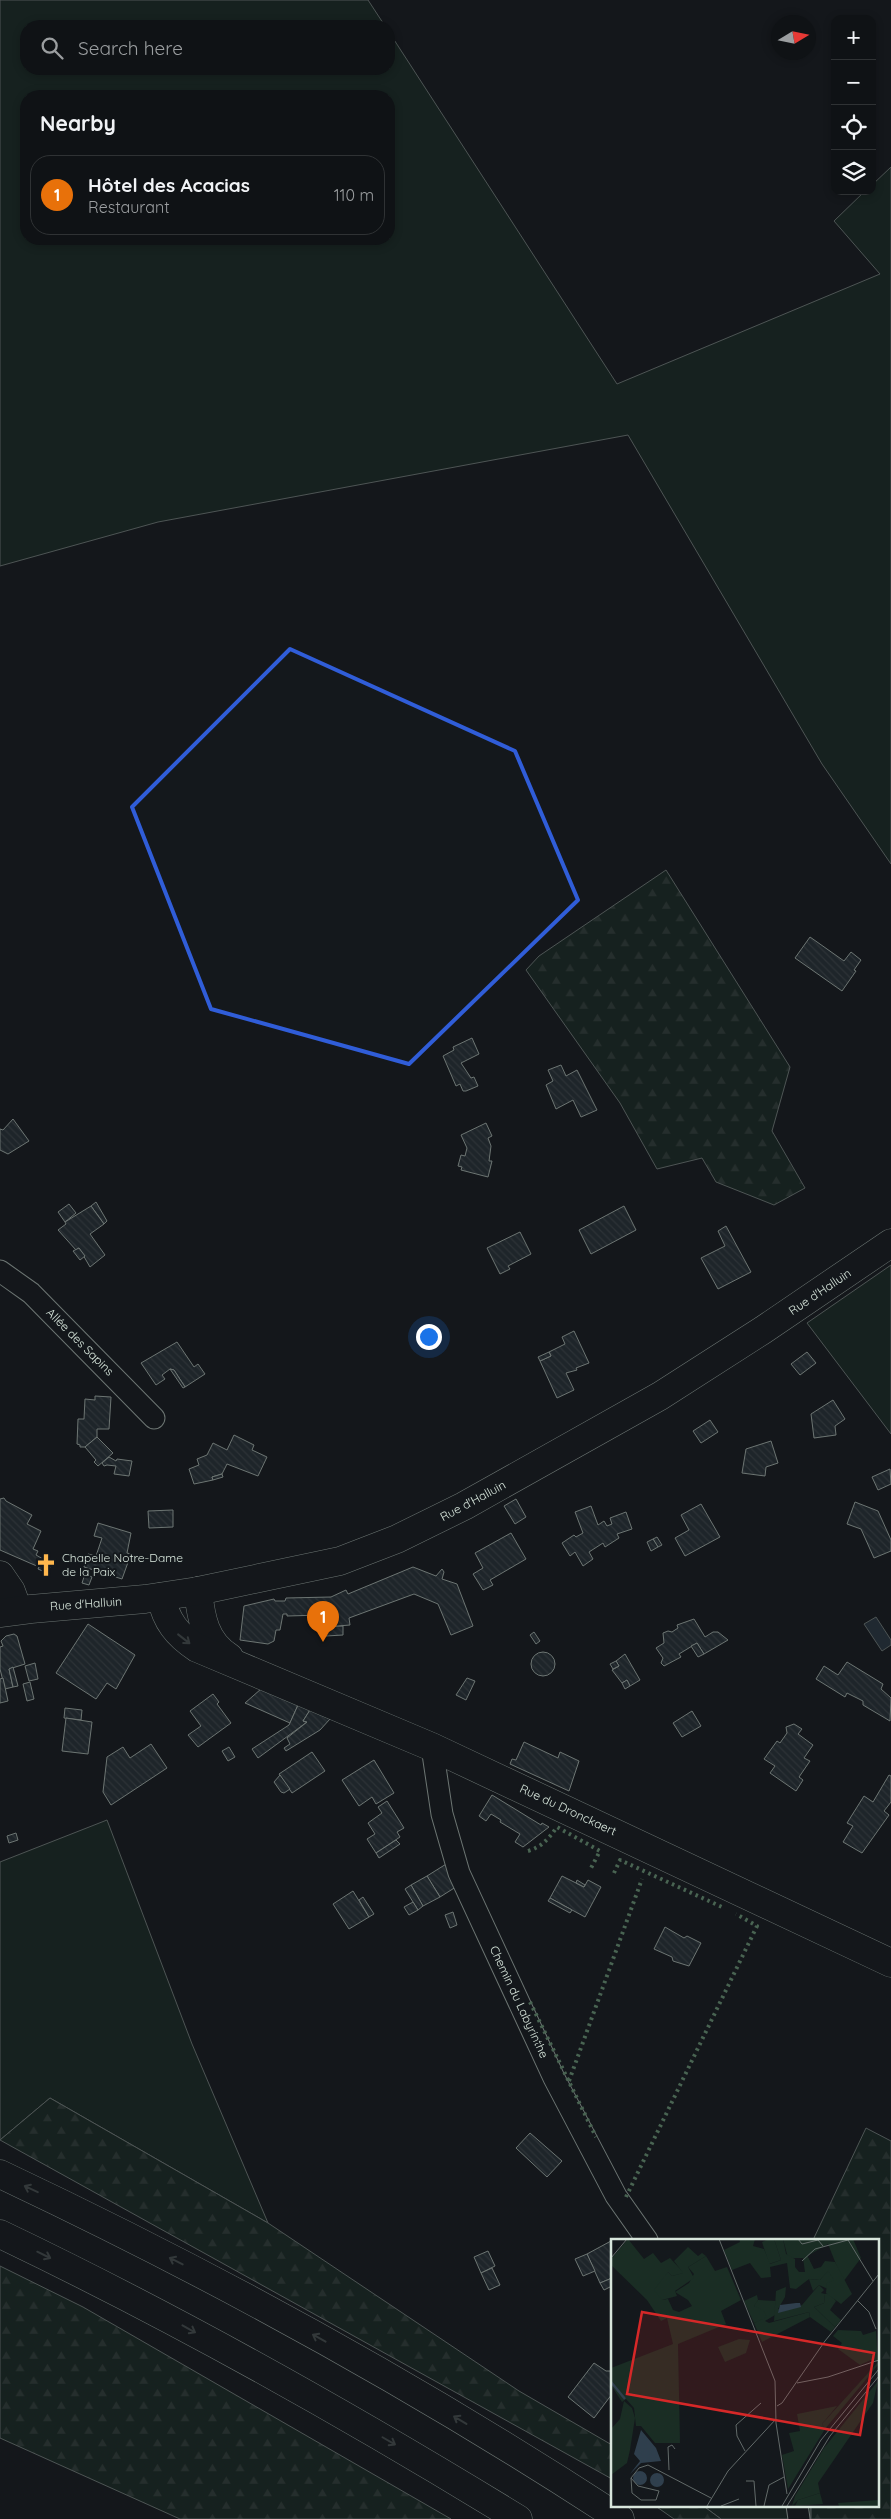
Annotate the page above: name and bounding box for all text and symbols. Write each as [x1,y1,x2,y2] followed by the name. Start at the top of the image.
[771,15,816,60] north arrow
[831,15,876,195] map controls
[831,15,876,60] button: +
[20,20,395,75] search box
[38,34,66,62] icon: search
[78,36,183,60] text: Search here
[831,60,876,105] button: −
[831,105,876,150] button: locate
[40,110,116,136] text: Nearby
[831,150,876,195] button: layers
[88,173,250,197] text: Hôtel des Acacias
[54,185,60,205] text: 1
[334,185,374,205] text: 110 m
[88,197,170,217] text: Restaurant
[786,1265,854,1318] street label: Rue d'Halluin
[43,1305,118,1379] street label: Allée des Sapins
[416,1324,442,1350] your location
[437,1477,508,1524] street label: Rue d'Halluin
[62,1550,183,1579] place label: Chapelle Notre-Dame de la Paix
[33,1552,59,1578] church icon: Chapelle Notre-Dame de la Paix
[49,1594,122,1613] street label: Rue d'Halluin
[307,1601,339,1642] pin: 1
[177,1633,190,1644] one-way arrow
[518,1781,619,1839] street label: Rue du Dronckaert
[487,1943,552,2061] street label: Chemin du Labyrinthe
[24,2184,39,2193] one-way arrow
[611,2239,878,2506] inset map
[36,2251,51,2260] one-way arrow
[169,2256,184,2265] one-way arrow
[181,2324,195,2334] one-way arrow
[312,2333,327,2343] one-way arrow
[453,2415,467,2425] one-way arrow
[381,2437,395,2447] one-way arrow

